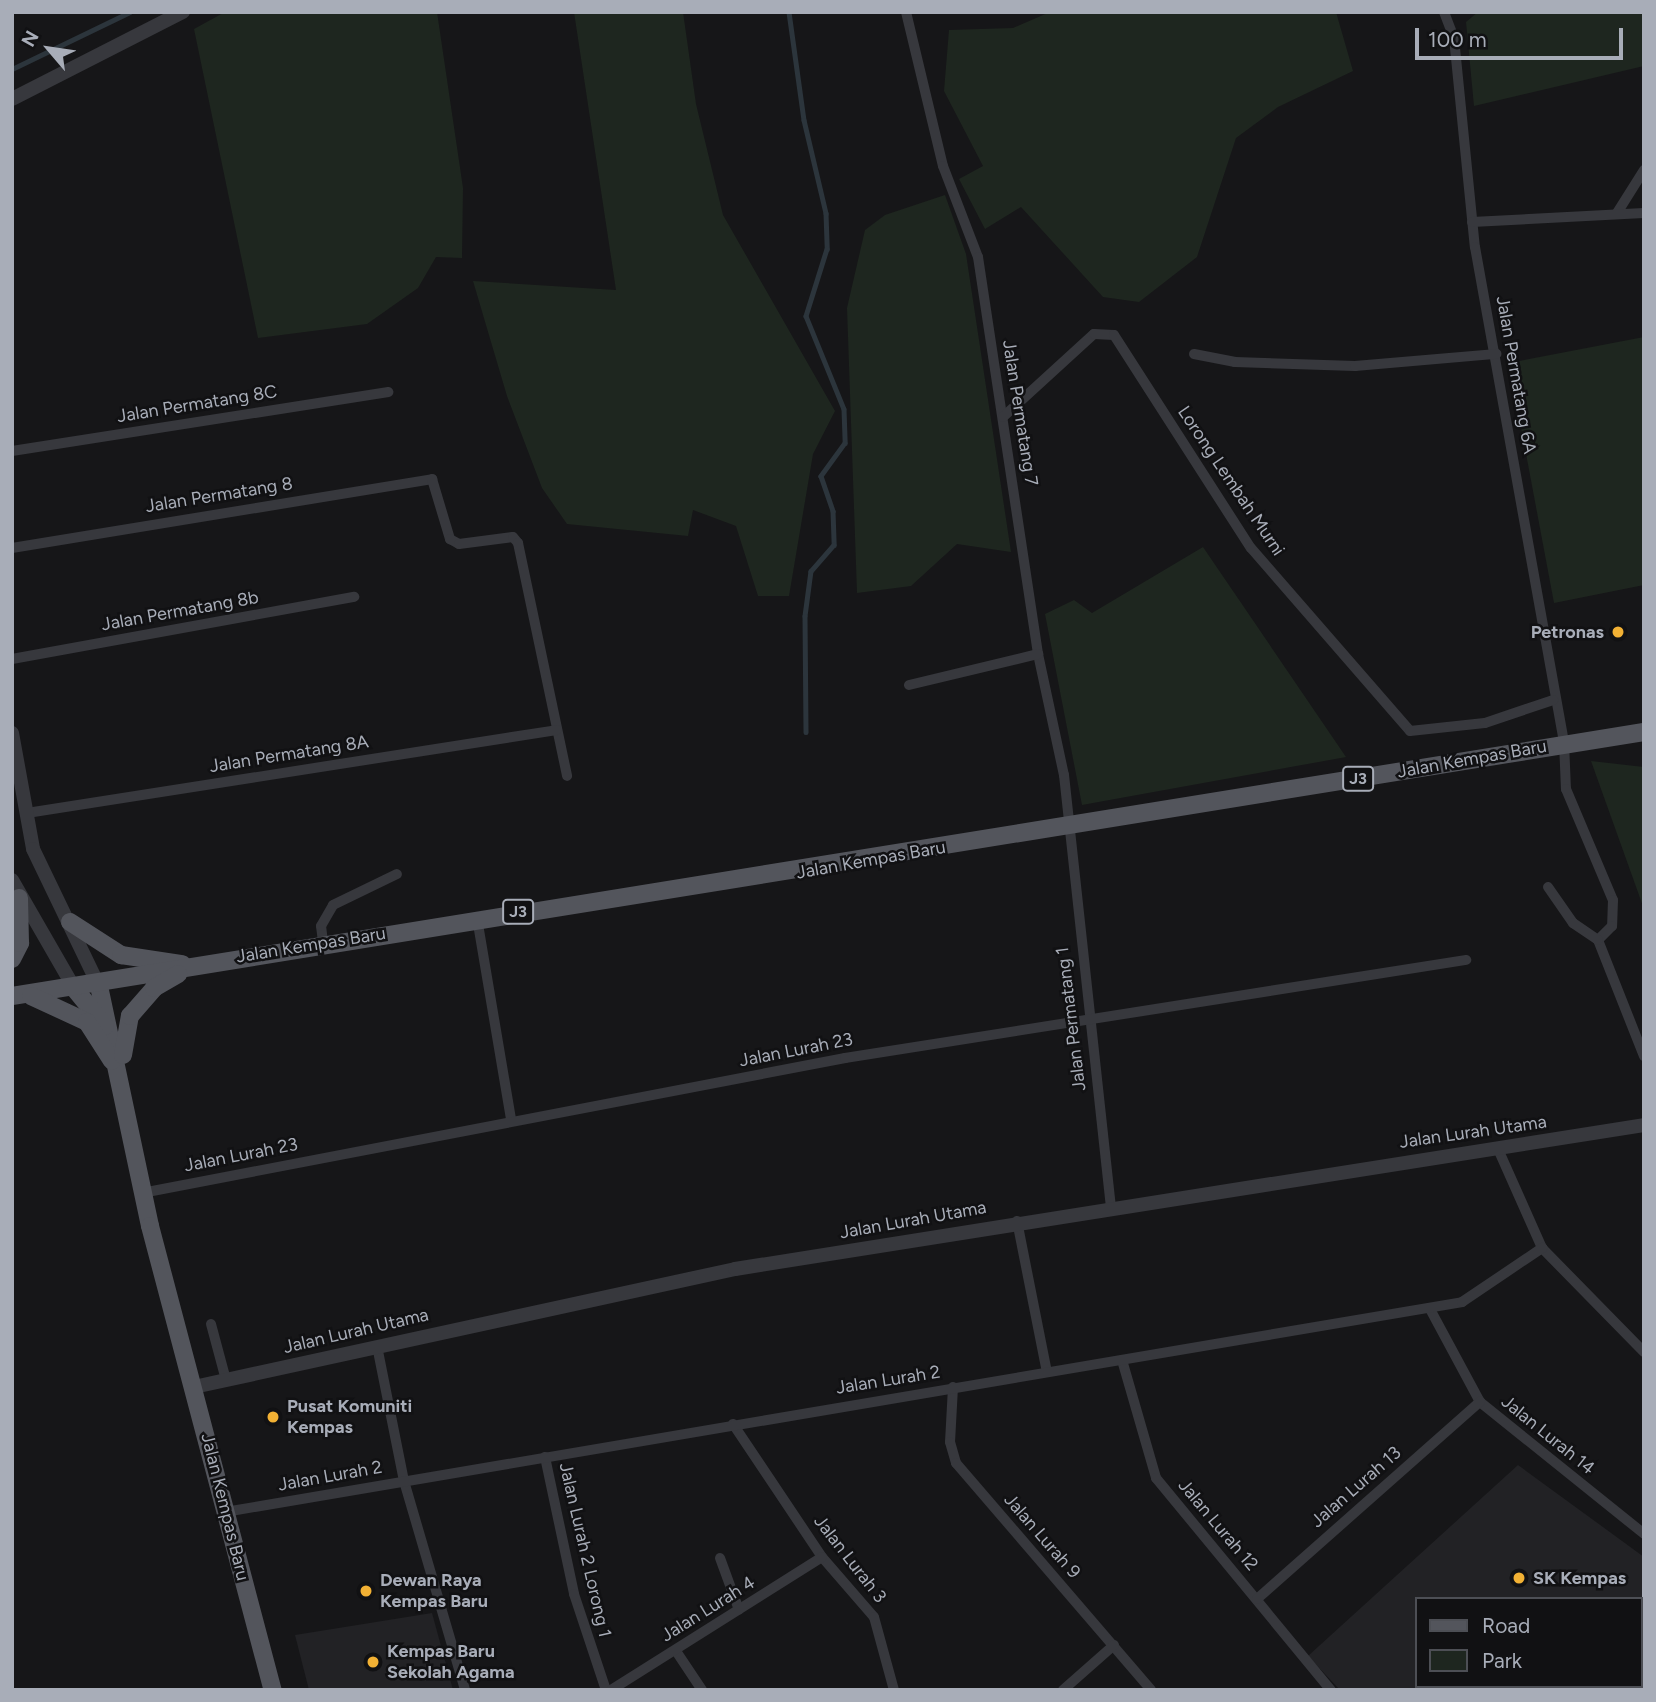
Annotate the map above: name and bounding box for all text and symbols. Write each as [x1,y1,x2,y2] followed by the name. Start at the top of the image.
[14,14,84,84] north arrow
[1418,14,1626,58] scale bar
[17,27,44,51] text: N
[1428,27,1487,52] text: 100 m
[1491,294,1541,456] street label: Jalan Permatang 6A
[998,339,1042,487] street label: Jalan Permatang 7
[115,381,279,427] street label: Jalan Permatang 8C
[1173,402,1289,560] street label: Lorong Lembah Murni
[144,473,294,517] street label: Jalan Permatang 8
[100,587,260,635] street label: Jalan Permatang 8b
[1531,621,1604,643] place label: Petronas
[1610,624,1626,640] marker: Petronas
[208,731,370,777] street label: Jalan Permatang 8A
[1396,735,1548,783] street label: Jalan Kempas Baru
[1340,766,1376,792] road number: J3
[795,836,947,884] street label: Jalan Kempas Baru
[500,900,536,924] road number: J3
[235,923,387,967] street label: Jalan Kempas Baru
[1051,946,1091,1092] street label: Jalan Permatang 1
[737,1028,855,1072] street label: Jalan Lurah 23
[1398,1111,1548,1153] street label: Jalan Lurah Utama
[182,1133,300,1177] street label: Jalan Lurah 23
[838,1196,988,1244] street label: Jalan Lurah Utama
[281,1304,431,1358] street label: Jalan Lurah Utama
[834,1361,942,1399] street label: Jalan Lurah 2
[1497,1391,1599,1479] street label: Jalan Lurah 14
[287,1396,412,1438] place label: Pusat Komuniti Kempas
[265,1409,281,1425] marker: Pusat Komuniti Kempas
[196,1431,254,1583] street label: Jalan Kempas Baru
[1306,1442,1406,1532] street label: Jalan Lurah 13
[276,1456,384,1496] street label: Jalan Lurah 2
[554,1461,616,1639] street label: Jalan Lurah 2 Lorong 1
[1173,1475,1263,1575] street label: Jalan Lurah 12
[999,1489,1085,1583] street label: Jalan Lurah 9
[809,1511,891,1607] street label: Jalan Lurah 3
[1533,1567,1626,1589] place label: SK Kempas
[380,1570,488,1612] place label: Dewan Raya Kempas Baru
[1511,1570,1527,1586] marker: SK Kempas
[657,1572,759,1646] street label: Jalan Lurah 4
[358,1583,374,1599] marker: Dewan Raya Kempas Baru
[1414,1597,1642,1688] legend
[1482,1613,1530,1638] text: Road
[387,1641,514,1684] place label: Kempas Baru Sekolah Agama
[1482,1648,1522,1673] text: Park
[365,1654,381,1670] marker: Kempas Baru Sekolah Agama

